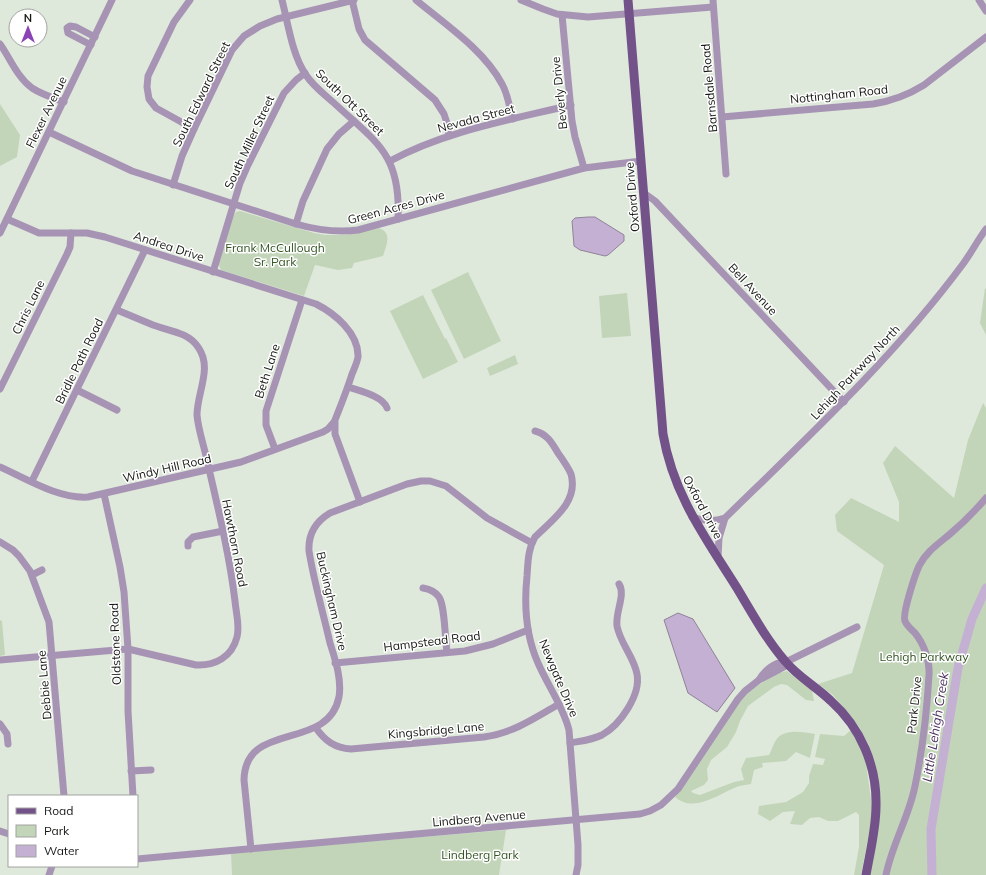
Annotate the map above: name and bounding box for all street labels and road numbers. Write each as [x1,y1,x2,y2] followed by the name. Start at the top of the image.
[169,39,233,149] street label: South Edward Street
[698,43,720,133] street label: Barnsdale Road
[548,56,570,130] street label: Beverly Drive
[313,66,387,138] street label: South Ott Street
[22,74,70,150] street label: Flexer Avenue
[789,81,889,107] street label: Nottingham Road
[221,93,277,191] street label: South Miller Street
[436,100,516,136] street label: Nevada Street
[621,161,643,233] street label: Oxford Drive
[346,187,446,227] street label: Green Acres Drive
[132,228,206,264] street label: Andrea Drive
[725,260,781,318] street label: Bell Avenue
[8,277,48,337] street label: Chris Lane
[52,316,106,406] street label: Bridle Path Road
[807,322,903,422] street label: Lehigh Parkway North
[251,342,283,400] street label: Beth Lane
[121,451,213,485] street label: Windy Hill Road
[680,473,726,541] street label: Oxford Drive
[219,498,251,588] street label: Hawthorn Road
[313,550,351,652] street label: Buckingham Drive
[106,603,124,685] street label: Oldstone Road
[383,628,481,654] street label: Hampstead Road
[536,637,582,719] street label: Newgate Drive
[33,650,55,720] street label: Debbie Lane
[904,676,924,734] street label: Park Drive
[387,718,485,742] street label: Kingsbridge Lane
[432,806,526,830] street label: Lindberg Avenue

